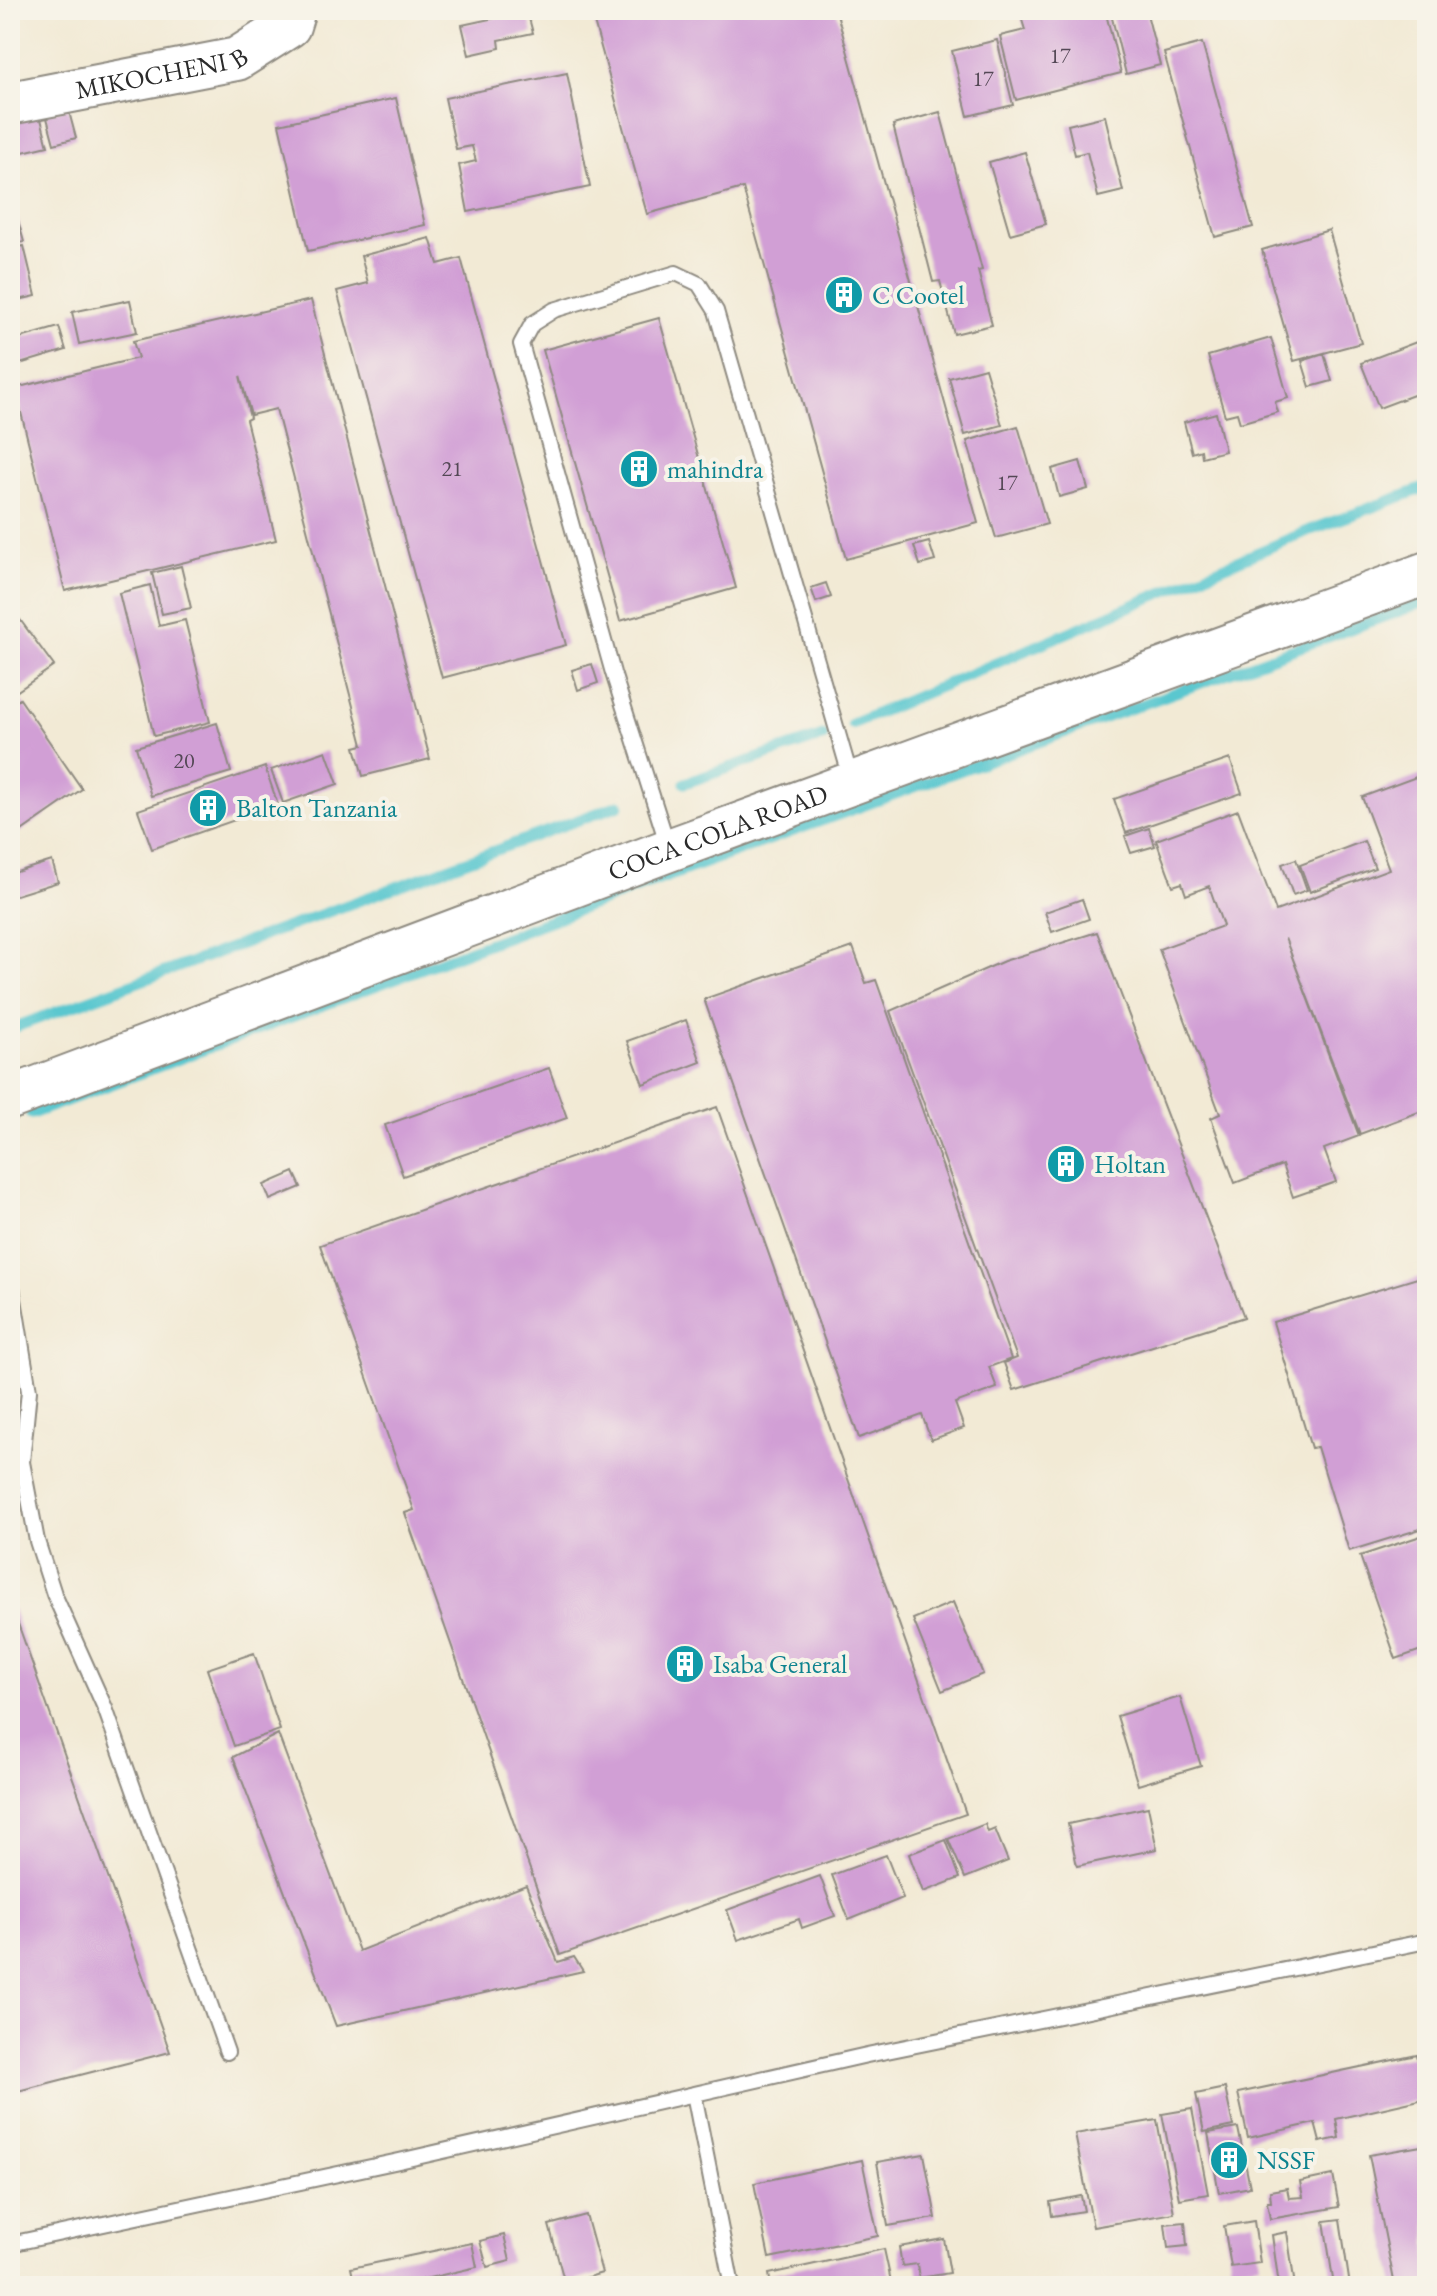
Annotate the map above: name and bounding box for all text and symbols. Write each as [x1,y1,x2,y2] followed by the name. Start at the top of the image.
[73,39,254,107] street label: MIKOCHENI B
[1049,41,1071,70] house number: 17
[972,64,994,93] house number: 17
[823,274,865,316] building icon: C Cootel
[872,278,964,312] place label: C Cootel
[618,448,660,490] building icon: mahindra
[667,452,764,486] place label: mahindra
[441,454,463,483] house number: 21
[996,468,1018,497] house number: 17
[173,746,195,775] house number: 20
[603,776,832,888] street label: COCA COLA ROAD
[187,787,229,829] building icon: Balton Tanzania
[236,791,398,825] place label: Balton Tanzania
[1045,1143,1087,1185] building icon: Holtan
[1094,1147,1166,1181] place label: Holtan
[664,1643,706,1685] building icon: Isaba General
[713,1647,847,1681] place label: Isaba General
[1208,2139,1250,2181] building icon: NSSF
[1257,2143,1315,2177] place label: NSSF

